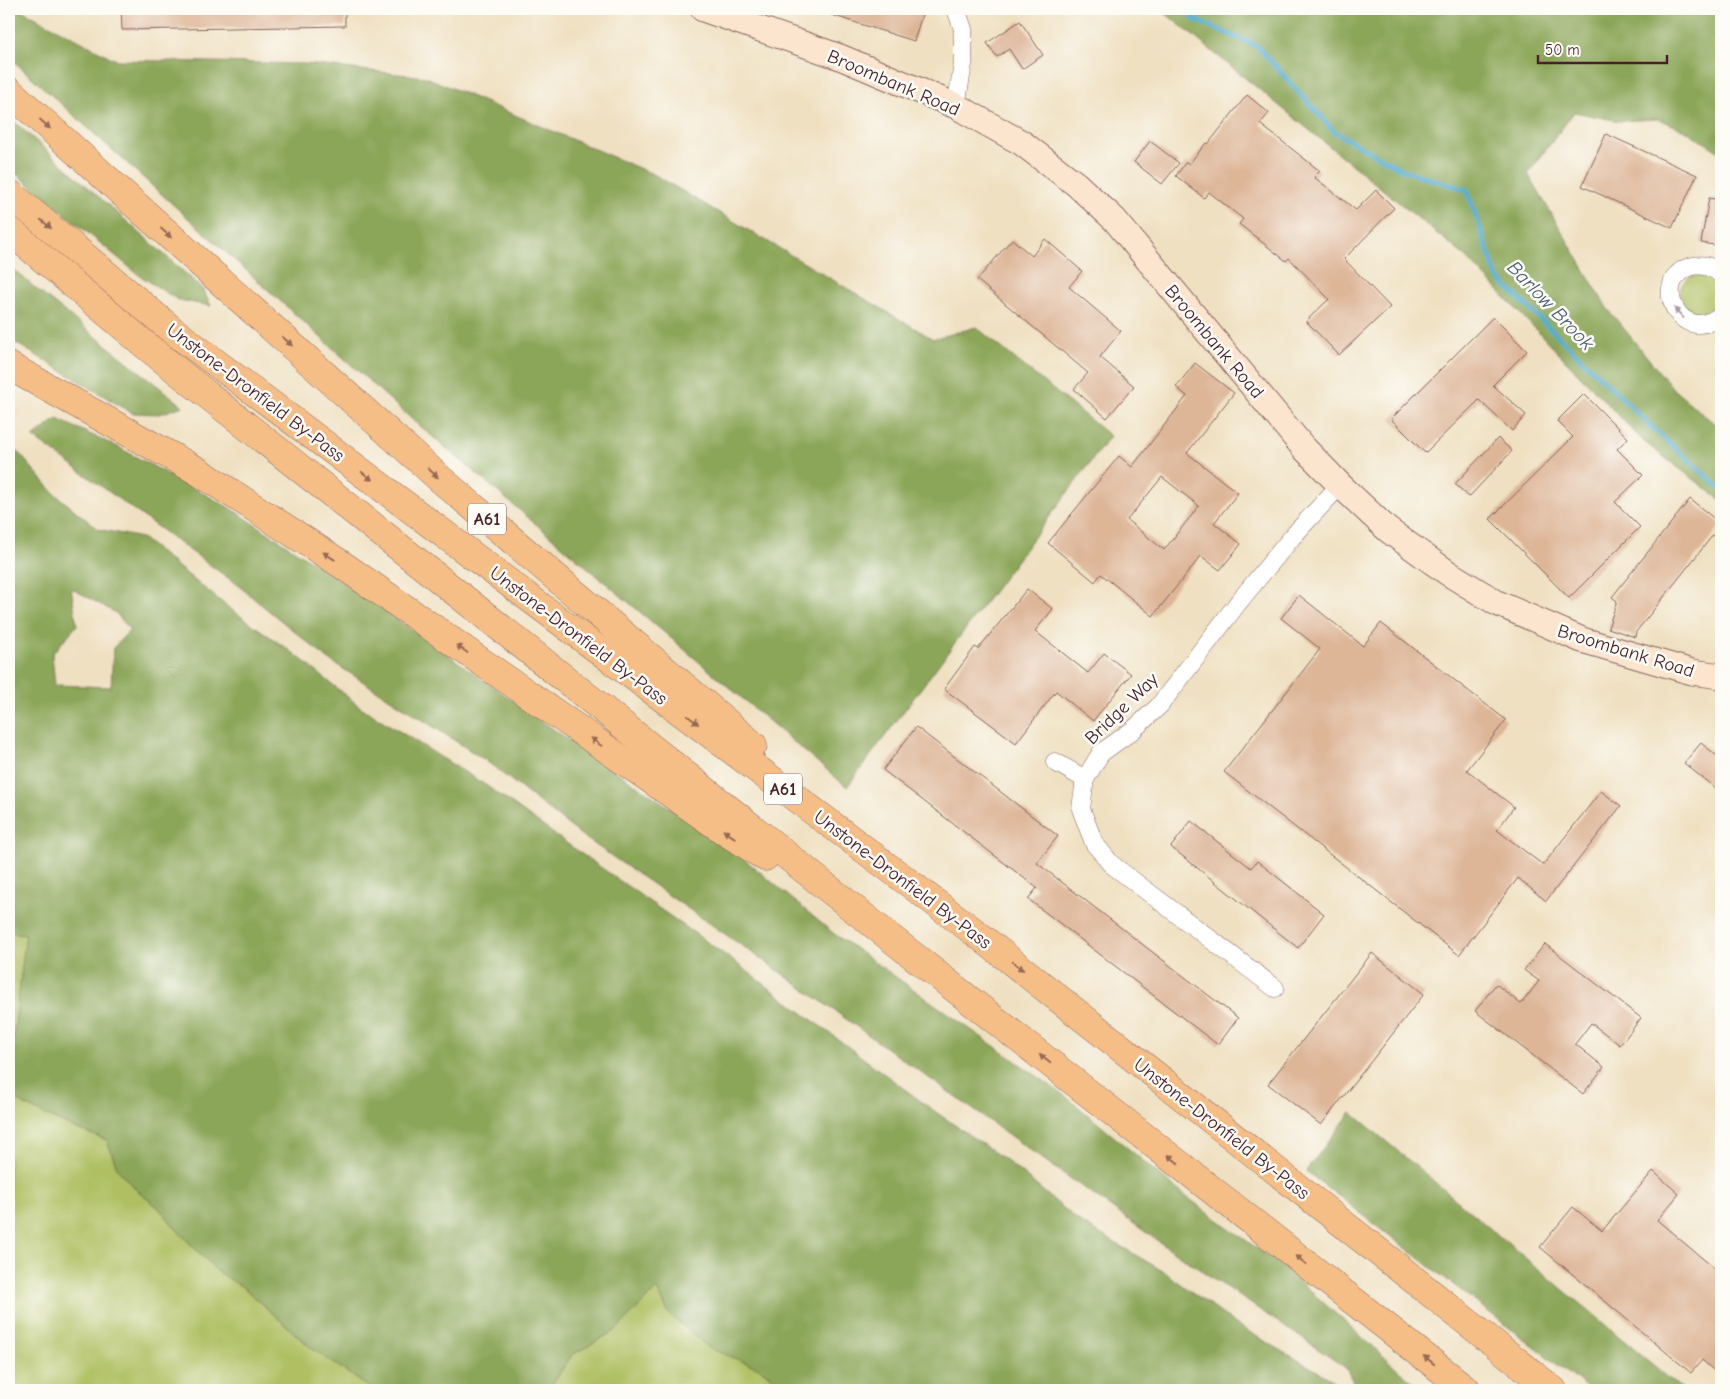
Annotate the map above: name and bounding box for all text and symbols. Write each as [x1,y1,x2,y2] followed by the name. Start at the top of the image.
[1538,32,1666,64] scale bar
[1545,41,1580,59] text: 50 m
[824,45,963,121] street label: Broombank Road
[38,118,50,130] one-way arrow
[39,219,52,230] one-way arrow
[159,227,172,238] one-way arrow
[1503,256,1599,355] water label: Barlow Brook
[1160,280,1268,403] street label: Broombank Road
[1673,308,1685,320] one-way arrow
[162,319,349,467] street label: Unstone-Dronfield By-Pass
[280,335,292,347] one-way arrow
[427,468,440,479] one-way arrow
[360,470,373,481] one-way arrow
[468,504,506,534] road number: A61
[322,552,335,561] one-way arrow
[485,562,672,710] street label: Unstone-Dronfield By-Pass
[1555,620,1697,682] street label: Broombank Road
[456,644,469,654] one-way arrow
[1081,668,1163,749] street label: Bridge Way
[686,715,699,726] one-way arrow
[589,737,603,747] one-way arrow
[764,774,802,804] road number: A61
[809,806,996,954] street label: Unstone-Dronfield By-Pass
[723,830,736,839] one-way arrow
[1011,961,1024,972] one-way arrow
[1129,1053,1314,1204] street label: Unstone-Dronfield By-Pass
[1039,1054,1052,1065] one-way arrow
[1167,1154,1180,1165] one-way arrow
[1295,1254,1308,1265] one-way arrow
[1422,1355,1436,1365] one-way arrow

